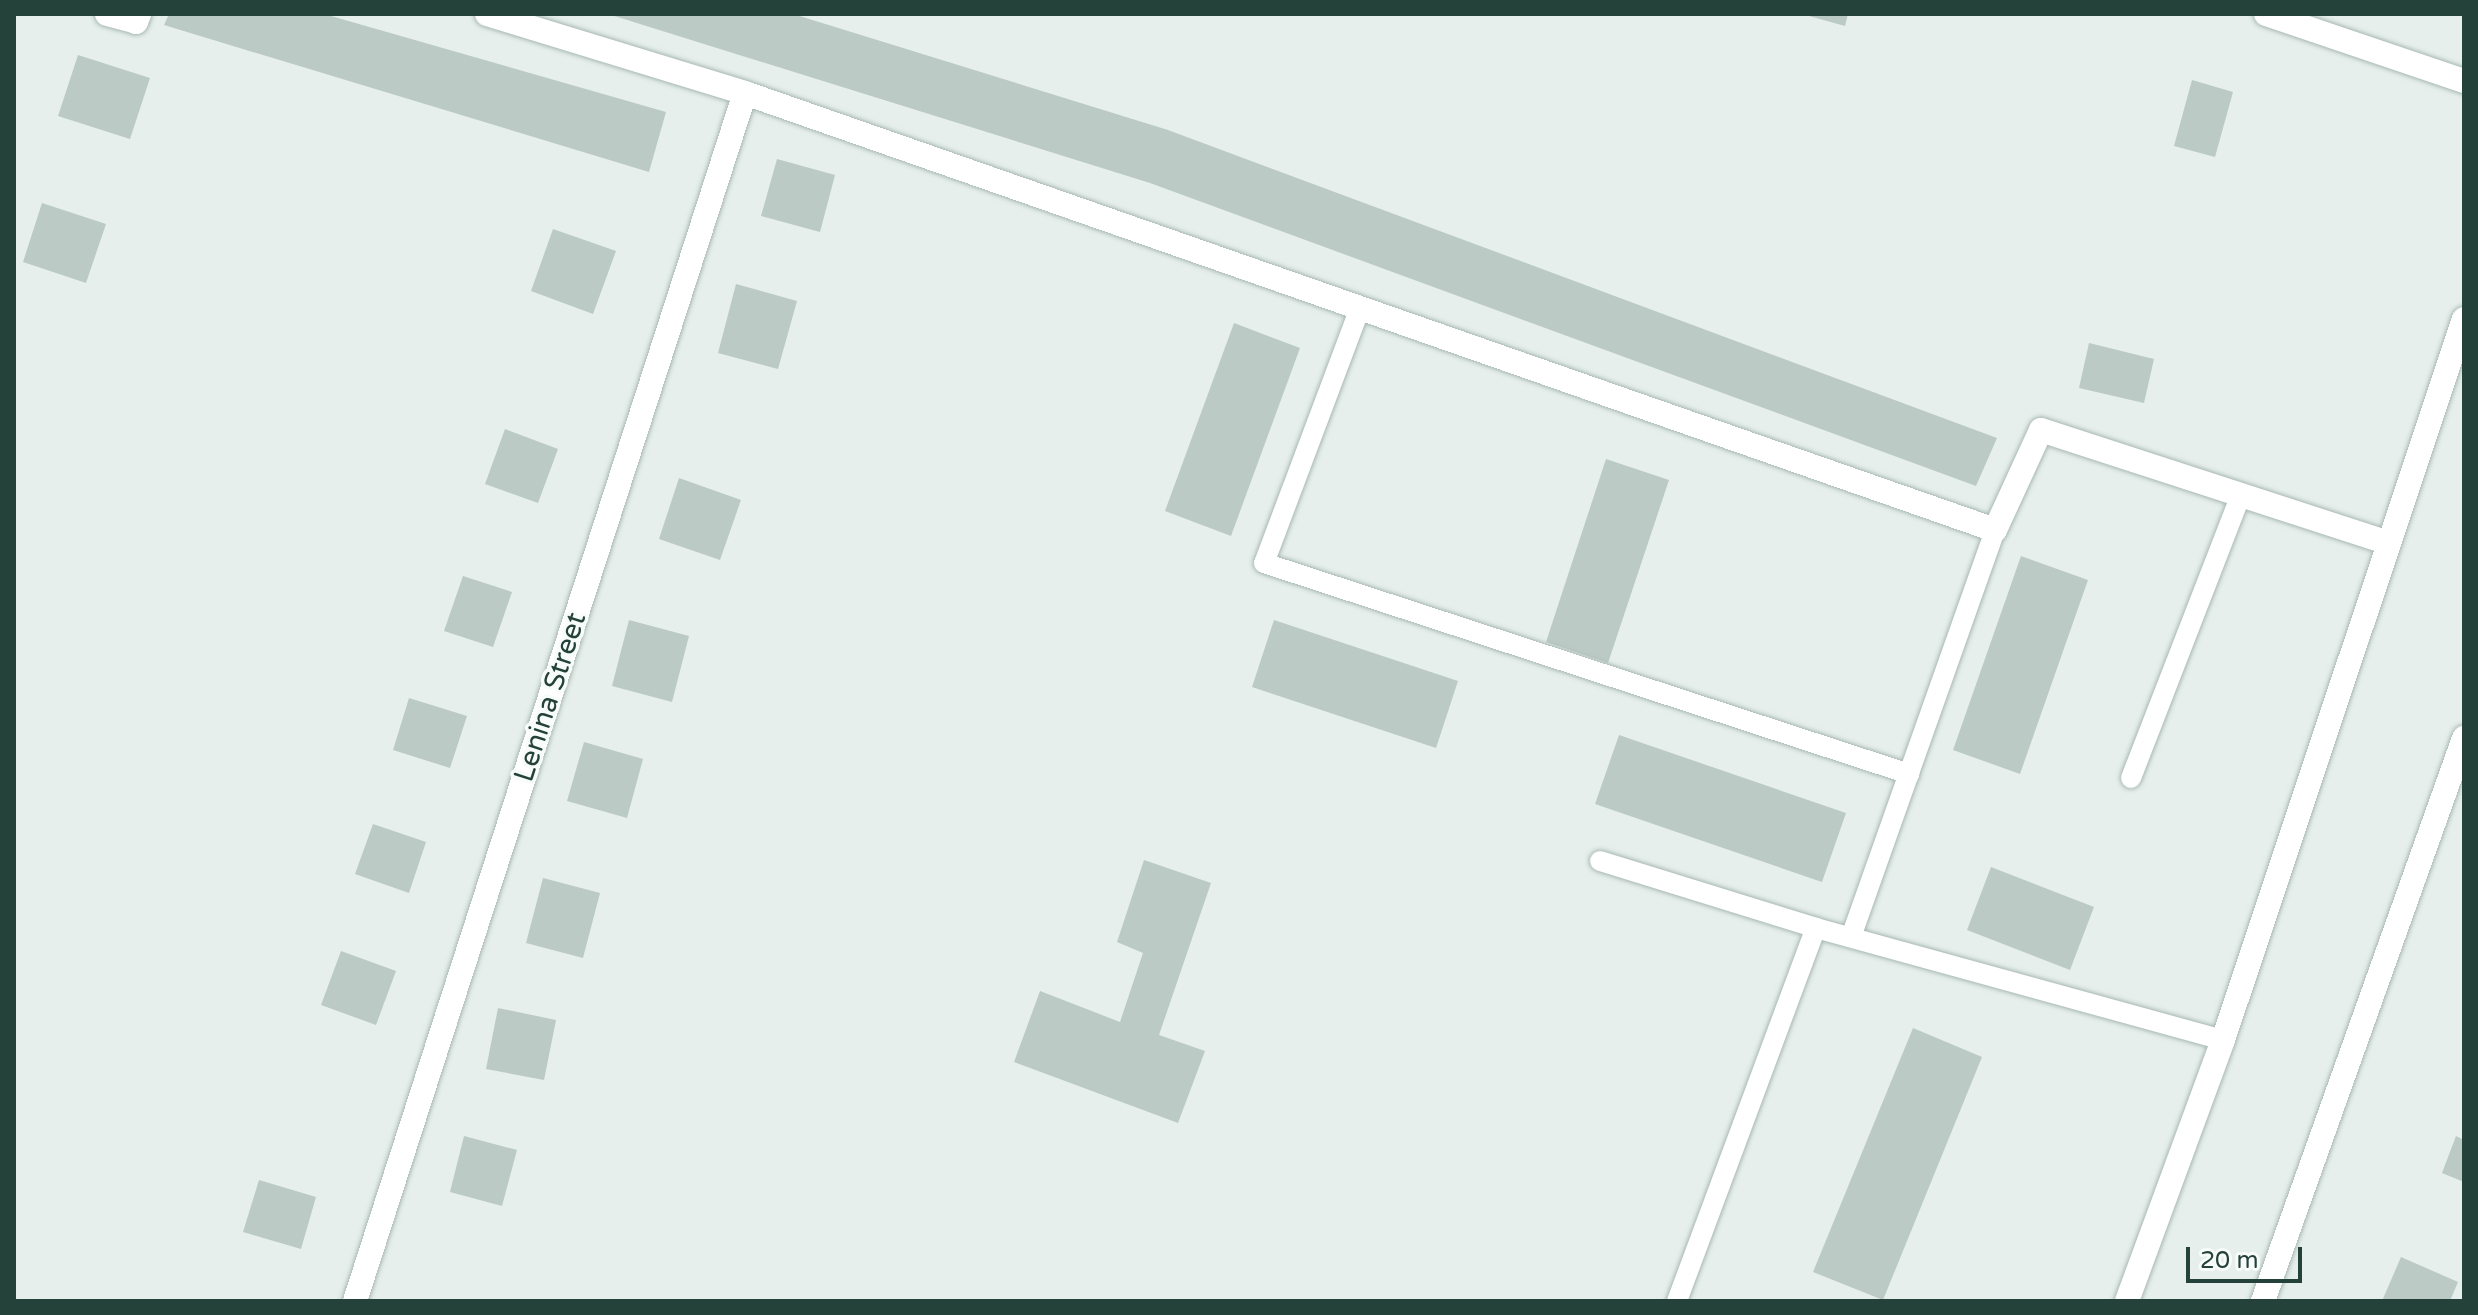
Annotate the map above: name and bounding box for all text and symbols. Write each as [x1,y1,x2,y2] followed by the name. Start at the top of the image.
[507,608,593,786] street label: Lenina Street
[2190,1231,2306,1281] scale bar
[2200,1246,2258,1275] text: 20 m

